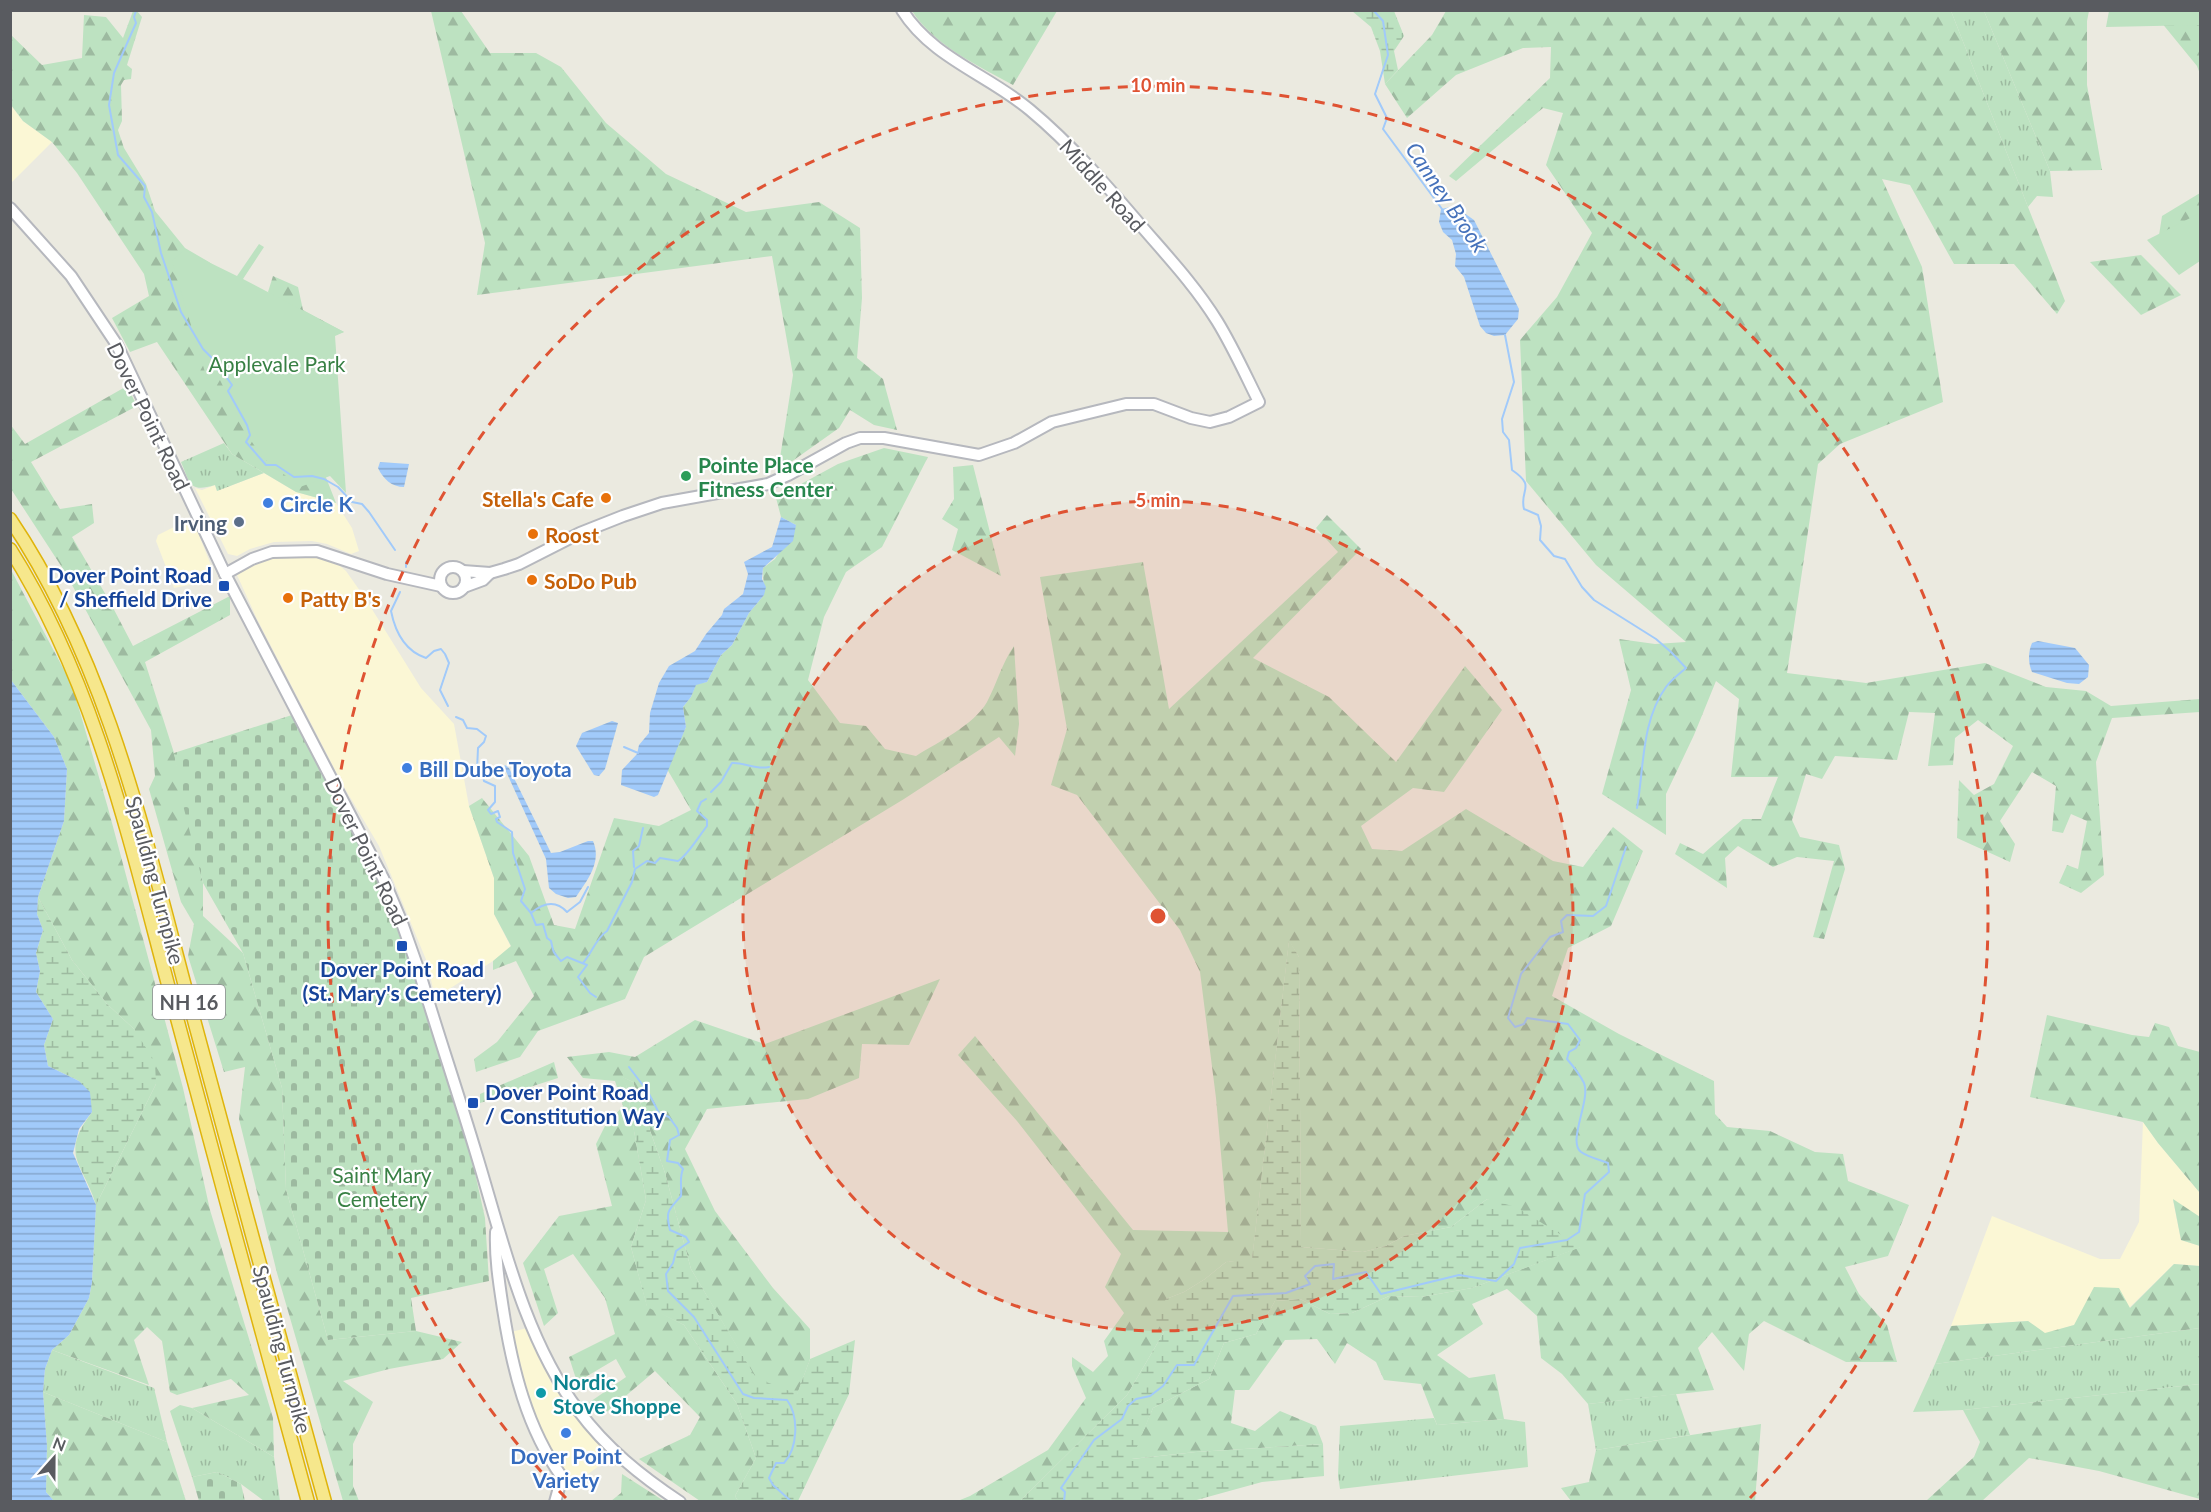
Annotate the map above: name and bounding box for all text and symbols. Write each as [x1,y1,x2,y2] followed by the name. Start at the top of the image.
[1130,74,1186,96] text: 10 min
[1055,134,1151,236] street label: Middle Road
[1400,137,1494,258] water label: Canney Brook
[102,338,196,494] street label: Dover Point Road
[208,351,346,376] park label: Applevale Park
[698,452,833,501] place label: Pointe Place Fitness Center
[679,469,693,483] marker: Pointe Place Fitness Center
[482,486,594,511] place label: Stella's Cafe
[1136,489,1180,511] text: 5 min
[280,491,353,516] place label: Circle K
[599,491,613,505] marker: Stella's Cafe
[261,496,275,510] marker: Circle K
[174,510,227,535] place label: Irving
[232,515,246,529] marker: Irving
[545,522,599,547] place label: Roost
[526,527,540,541] marker: Roost
[48,562,212,611] place label: Dover Point Road / Sheffield Drive
[544,568,637,593] place label: SoDo Pub
[525,573,539,587] marker: SoDo Pub
[217,579,231,593] marker: Dover Point Road / Sheffield Drive
[300,586,381,611] place label: Patty B's
[281,591,295,605] marker: Patty B's
[419,756,572,781] place label: Bill Dube Toyota
[400,761,414,775] marker: Bill Dube Toyota
[320,773,414,929] street label: Dover Point Road
[121,793,191,967] street label: Spaulding Turnpike
[1148,906,1168,926] centre of rings
[395,939,409,953] marker: Dover Point Road (St. Mary's Cemetery)
[302,956,502,1005] place label: Dover Point Road (St. Mary's Cemetery)
[153,985,225,1019] road number: NH 16
[485,1079,665,1128] place label: Dover Point Road / Constitution Way
[466,1096,480,1110] marker: Dover Point Road / Constitution Way
[332,1162,432,1211] park label: Saint Mary Cemetery
[248,1262,318,1436] street label: Spaulding Turnpike
[553,1369,681,1418] place label: Nordic Stove Shoppe
[534,1386,548,1400] marker: Nordic Stove Shoppe
[559,1426,573,1440] marker: Dover Point Variety
[24,1428,84,1488] north arrow
[50,1432,69,1455] text: N
[510,1443,622,1492] place label: Dover Point Variety

